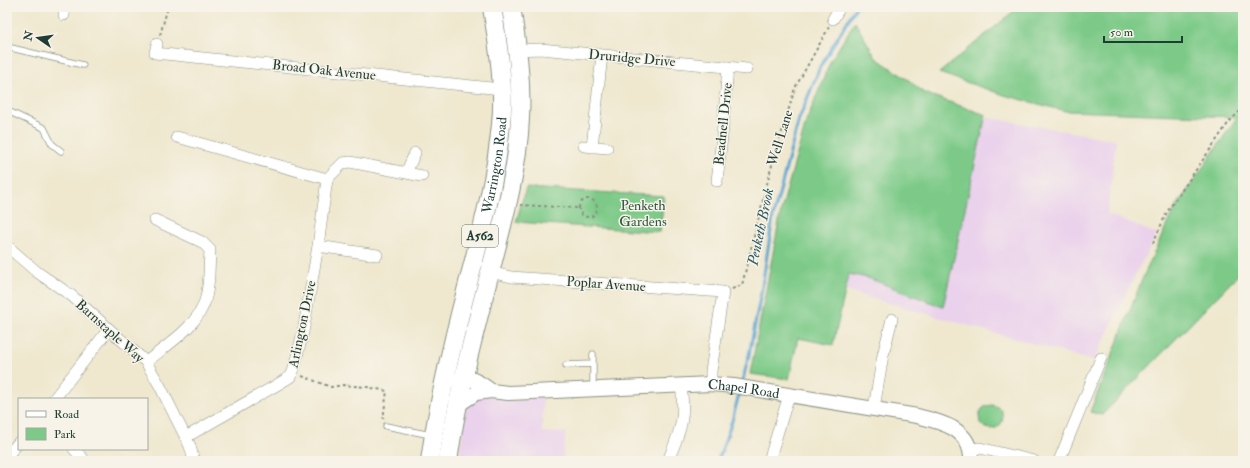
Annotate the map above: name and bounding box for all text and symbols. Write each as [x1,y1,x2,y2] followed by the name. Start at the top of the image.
[18,18,58,58] north arrow
[1104,18,1182,44] scale bar
[1110,25,1134,40] text: 50 m
[21,28,36,43] text: N
[588,46,676,70] street label: Druridge Drive
[271,56,377,84] street label: Broad Oak Avenue
[710,82,736,166] street label: Beadnell Drive
[763,108,797,169] street label: Well Lane
[477,116,510,216] street label: Warrington Road
[743,186,779,269] water label: Penketh Brook
[619,197,667,230] park label: Penketh Gardens
[462,225,498,247] road number: A562
[566,273,646,296] street label: Poplar Avenue
[284,279,320,370] street label: Arlington Drive
[71,296,148,368] street label: Barnstaple Way
[707,375,781,402] street label: Chapel Road
[18,398,148,450] legend
[54,407,79,422] text: Road
[54,427,76,442] text: Park

